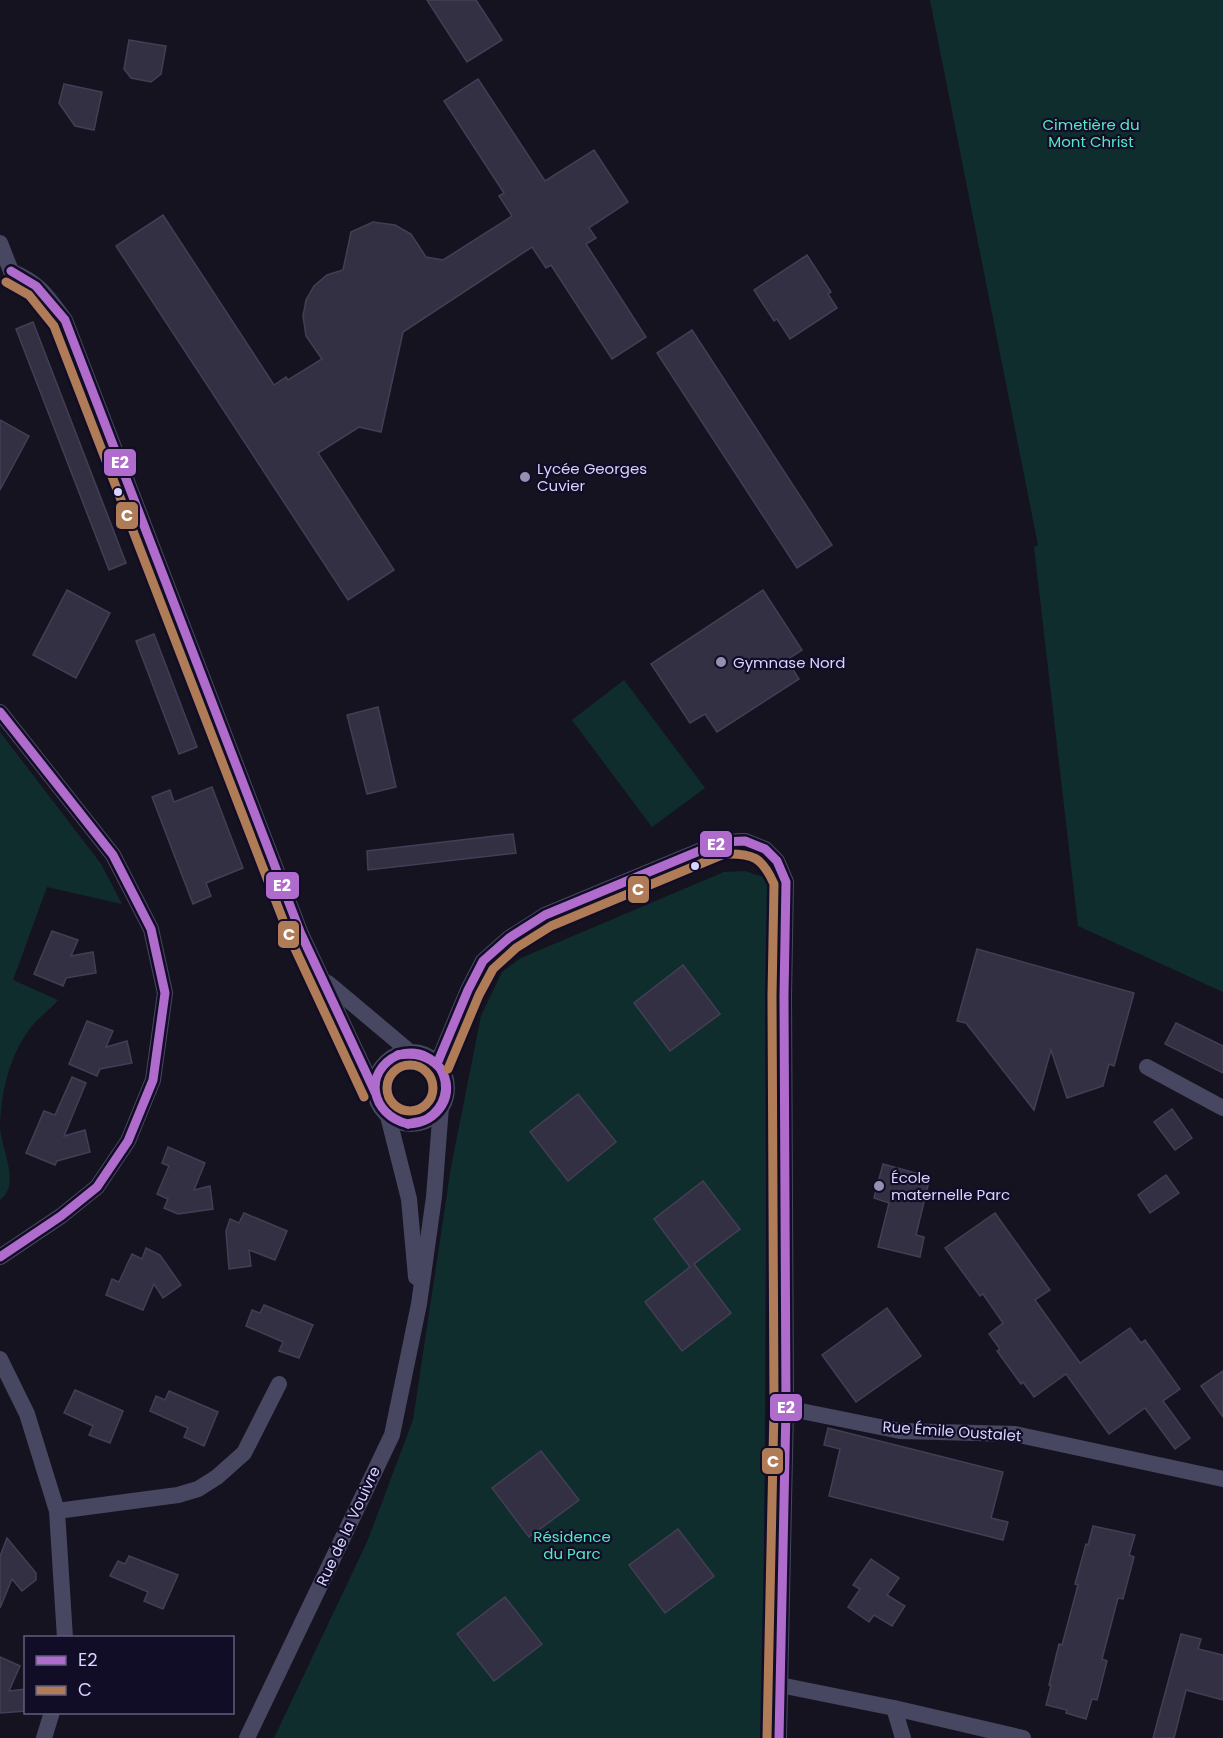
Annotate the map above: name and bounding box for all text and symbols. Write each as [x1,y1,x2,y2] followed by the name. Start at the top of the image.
[1042,114,1140,152] park label: Cimetière du Mont Christ
[103,448,137,477] line badge: E2
[111,451,129,474] text: E2
[537,458,647,496] place label: Lycée Georges Cuvier
[518,470,532,484] marker: Lycée Georges Cuvier
[112,486,124,498] unlabelled marker
[115,501,139,530] line badge: C
[121,504,133,527] text: C
[733,652,845,673] place label: Gymnase Nord
[714,655,728,669] marker: Gymnase Nord
[699,830,733,858] line badge: E2
[707,833,725,856] text: E2
[689,860,701,872] unlabelled marker
[265,871,300,900] line badge: E2
[273,874,291,897] text: E2
[627,875,650,904] line badge: C
[632,878,644,901] text: C
[277,920,300,949] line badge: C
[283,923,295,946] text: C
[891,1167,1010,1205] place label: École maternelle Parc
[872,1179,886,1193] marker: École maternelle Parc
[769,1393,803,1422] line badge: E2
[777,1396,795,1419] text: E2
[882,1416,1022,1446] street label: Rue Émile Oustalet
[761,1447,784,1475] line badge: C
[767,1450,779,1473] text: C
[311,1463,385,1589] street label: Rue de la Vouivre
[533,1526,611,1564] park label: Résidence du Parc
[24,1636,234,1714] legend
[78,1647,98,1672] text: E2
[78,1677,92,1702] text: C

